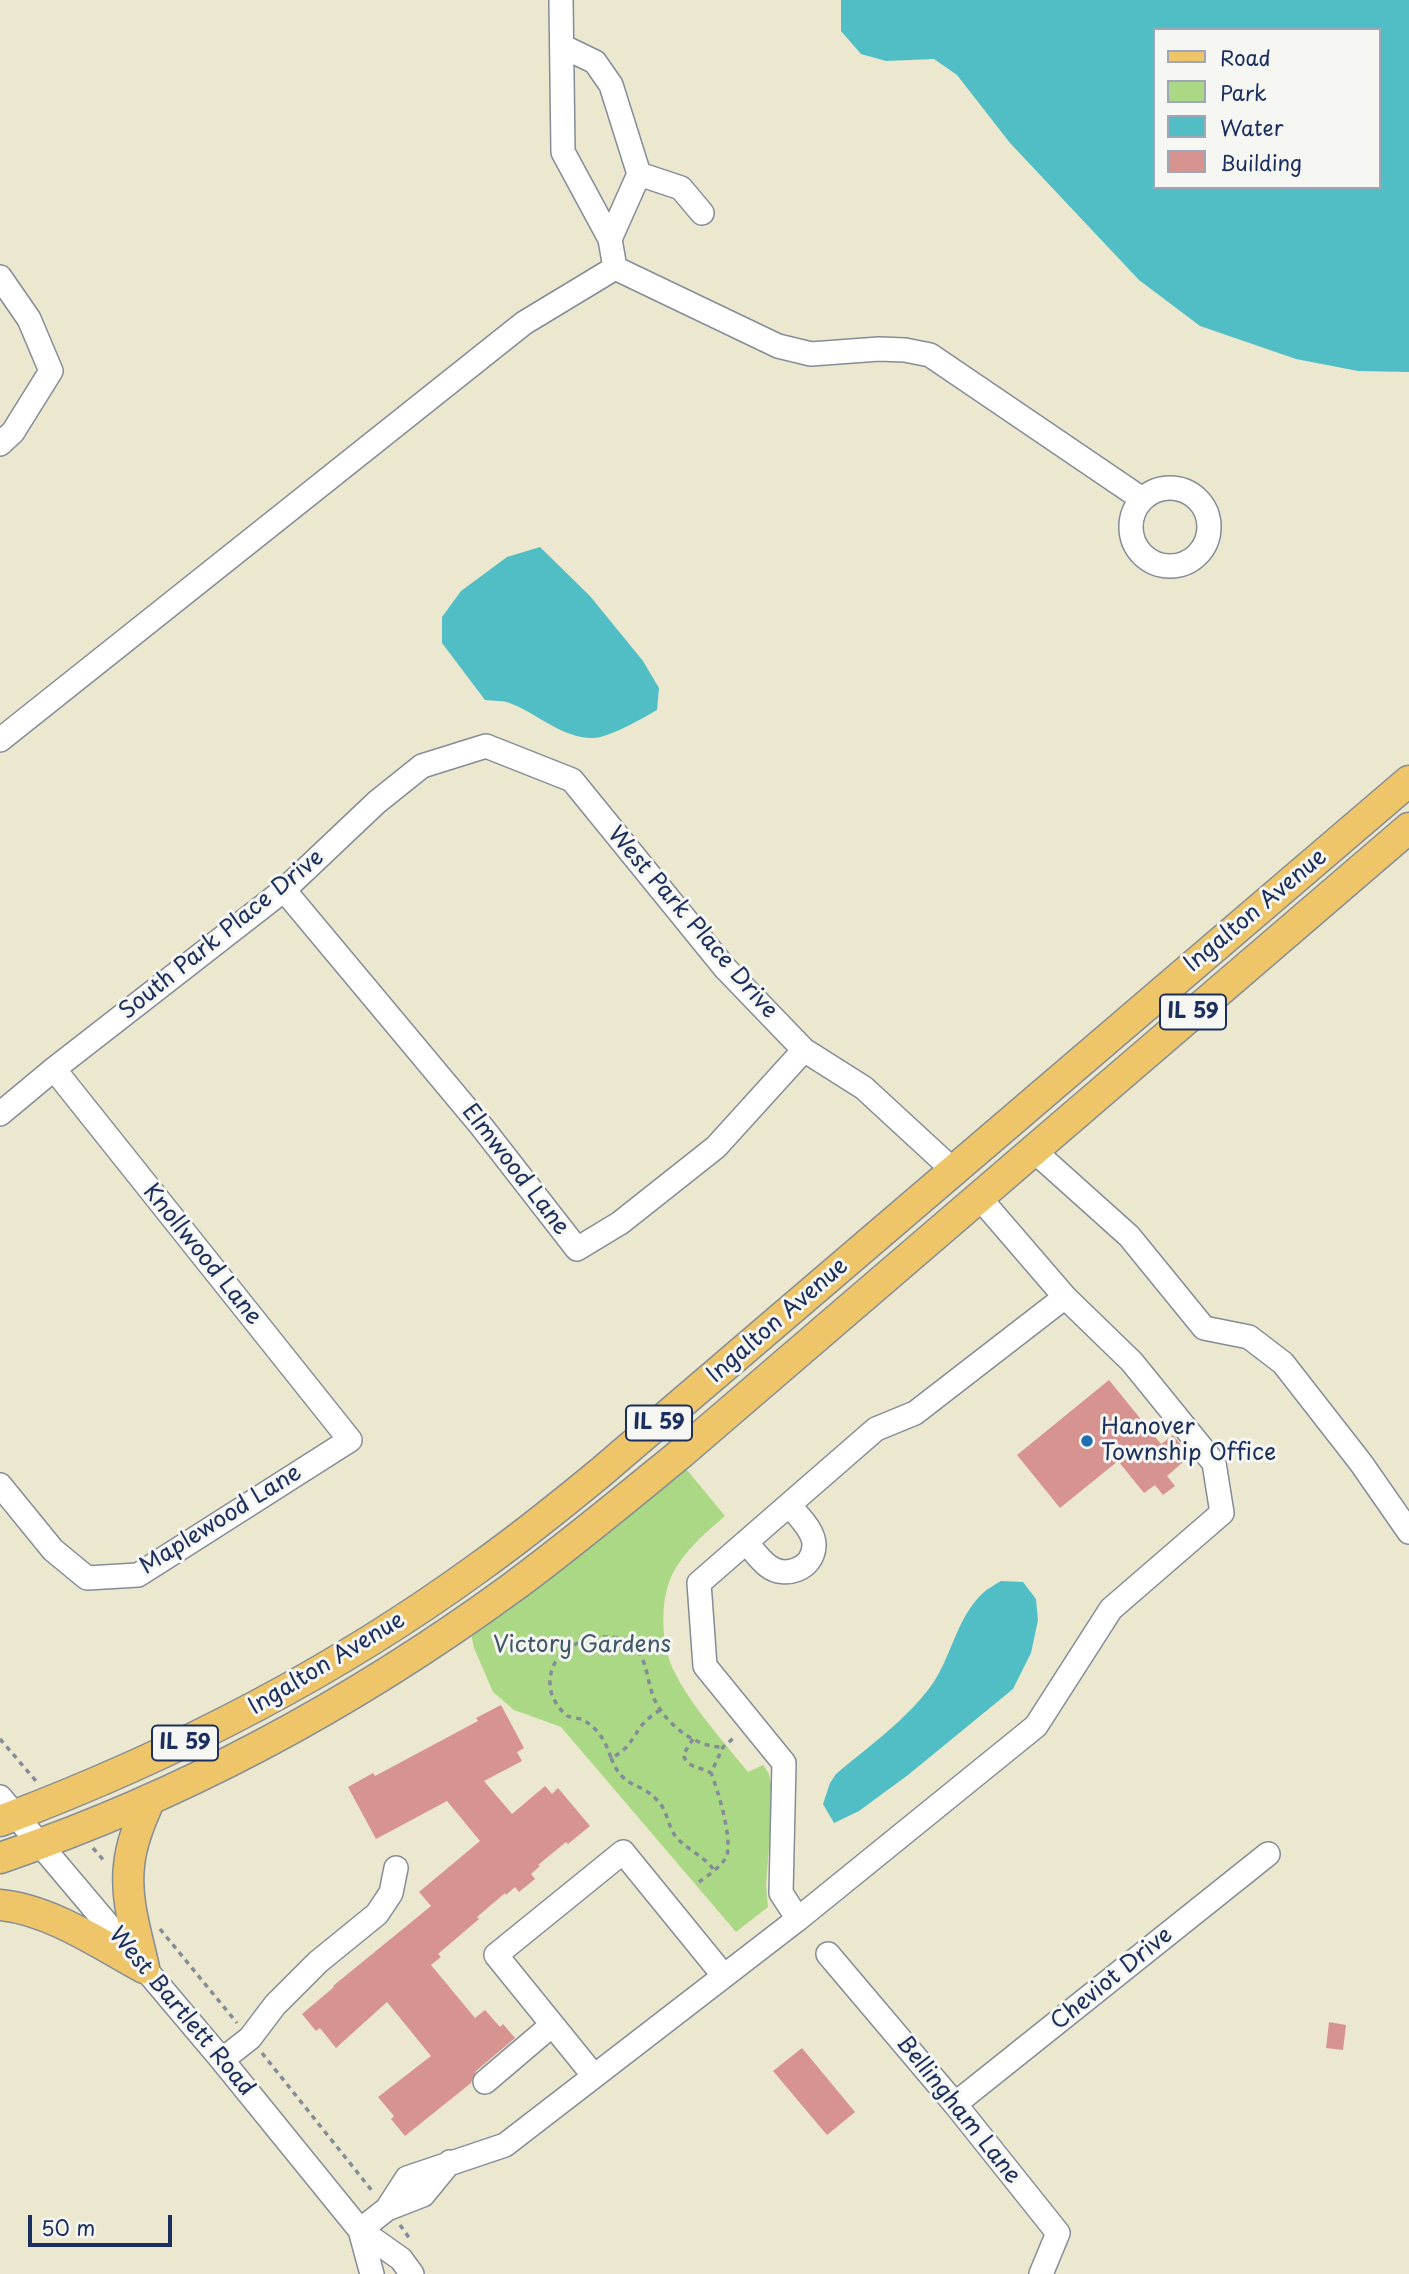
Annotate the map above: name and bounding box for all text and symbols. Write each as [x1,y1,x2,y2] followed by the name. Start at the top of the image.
[1154,28,1381,189] legend
[1220,41,1271,73] text: Road
[1220,76,1267,108] text: Park
[1220,111,1283,143] text: Water
[1220,146,1302,178] text: Building
[601,821,783,1025] street label: West Park Place Drive
[114,844,330,1026] street label: South Park Place Drive
[1179,844,1333,978] street label: Ingalton Avenue
[1160,995,1226,1030] road number: IL 59
[455,1099,575,1241] street label: Elmwood Lane
[137,1179,267,1331] street label: Knollwood Lane
[702,1253,854,1389] street label: Ingalton Avenue
[626,1406,692,1440] road number: IL 59
[1101,1414,1276,1468] place label: Hanover Township Office
[1079,1433,1095,1449] marker: Hanover Township Office
[135,1459,307,1581] street label: Maplewood Lane
[244,1607,410,1721] street label: Ingalton Avenue
[493,1632,671,1660] park label: Victory Gardens
[152,1726,218,1760] road number: IL 59
[102,1922,260,2102] street label: West Bartlett Road
[1046,1922,1178,2036] street label: Cheviot Drive
[890,2030,1026,2190] street label: Bellingham Lane
[32,2200,175,2244] scale bar
[41,2211,95,2243] text: 50 m

